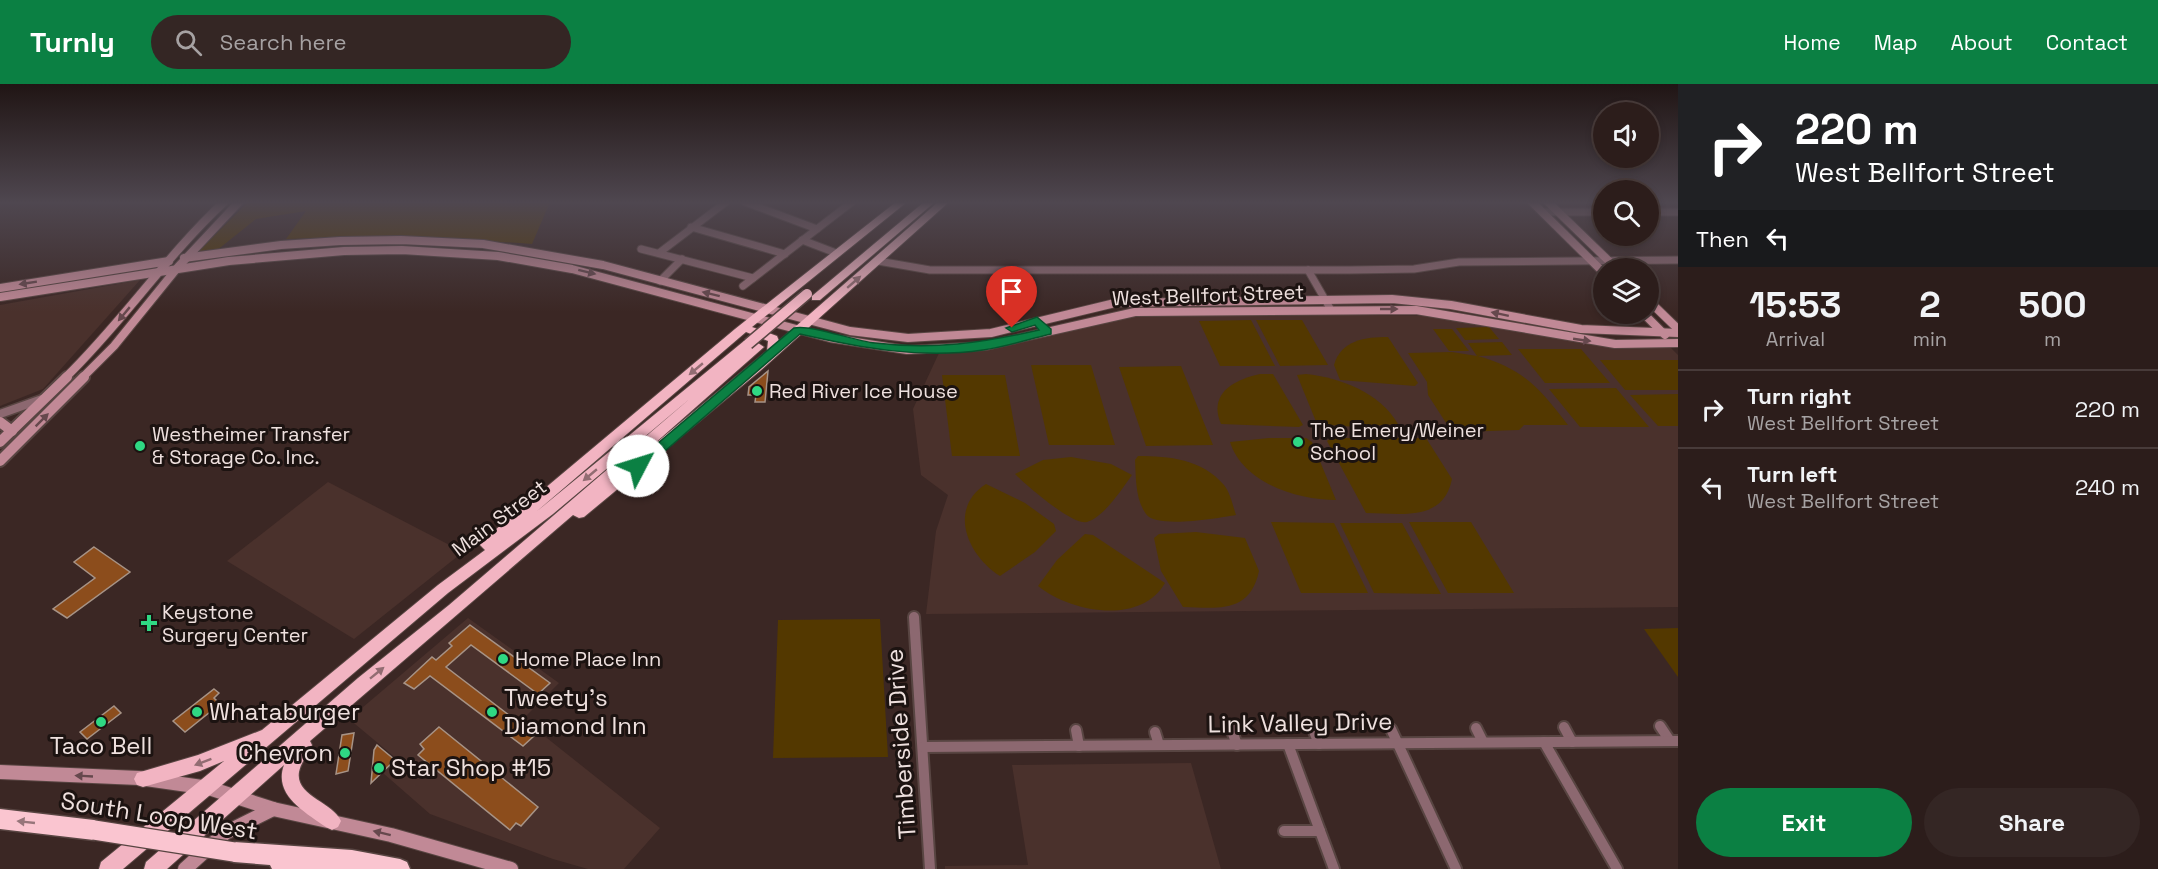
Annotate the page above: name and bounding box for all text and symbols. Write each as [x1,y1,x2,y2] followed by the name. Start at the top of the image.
[151,15,571,69] search box
[30,24,115,60] text: Turnly
[172,26,205,59] icon: search
[220,28,347,56] text: Search here
[1783,29,1841,56] text: Home
[1874,29,1918,56] text: Map
[1951,29,2013,56] text: About
[2046,29,2128,56] text: Contact
[1593,102,1659,324] map controls
[1593,102,1659,168] button: sound
[1795,103,1919,156] text: 220 m
[1696,108,1774,186] icon: right
[1795,155,2055,190] text: West Bellfort Street
[1593,180,1659,246] button: search
[1761,222,1794,255] icon: left
[1696,225,1749,253] text: Then
[1593,258,1659,324] button: layers
[986,266,1037,328] pin
[578,268,596,278] one-way arrow
[846,275,861,289] one-way arrow
[995,275,1028,308] icon: arrive
[19,279,38,288] one-way arrow
[1111,279,1305,311] street label: West Bellfort Street
[1749,282,1841,328] text: 15:53
[1919,282,1941,328] text: 2
[2018,282,2087,328] text: 500
[702,289,720,299] one-way arrow
[1380,304,1399,314] one-way arrow
[118,306,131,321] one-way arrow
[1491,309,1510,318] one-way arrow
[1766,326,1825,352] text: Arrival
[1913,326,1947,352] text: min
[2044,326,2061,352] text: m
[1572,335,1591,344] one-way arrow
[689,362,704,375] one-way arrow
[769,378,958,404] place label: Red River Ice House
[1747,382,1852,410] text: Turn right
[750,384,764,398] marker: Red River Ice House
[1696,393,1729,426] icon: right
[2075,395,2140,423] text: 220 m
[1747,410,1939,436] text: West Bellfort Street
[34,413,48,427] one-way arrow
[1310,417,1484,466] place label: The Emery/Weiner School
[152,421,350,470] place label: Westheimer Transfer & Storage Co. Inc.
[606,434,670,498] position arrow
[1291,435,1305,449] marker: The Emery/Weiner School
[133,439,147,453] marker: Westheimer Transfer & Storage Co. Inc.
[1747,460,1837,488] text: Turn left
[582,469,598,482] one-way arrow
[1696,471,1729,504] icon: left
[2075,473,2140,501] text: 240 m
[446,474,552,562] street label: Main Street
[1747,488,1939,514] text: West Bellfort Street
[162,599,308,648] place label: Keystone Surgery Center
[140,614,158,632] marker: Keystone Surgery Center
[515,646,661,672] place label: Home Place Inn
[878,648,923,840] street label: Timberside Drive
[496,652,510,666] marker: Home Place Inn
[369,667,385,680] one-way arrow
[504,682,647,741] place label: Tweety's Diamond Inn
[209,696,360,727] place label: Whataburger
[190,705,204,719] marker: Whataburger
[485,705,499,719] marker: Tweety's Diamond Inn
[1207,705,1393,740] street label: Link Valley Drive
[94,715,108,729] marker: Taco Bell
[50,730,152,761] place label: Taco Bell
[238,737,333,768] place label: Chevron
[338,746,352,760] marker: Chevron
[391,752,551,783] place label: Star Shop #15
[194,757,212,767] one-way arrow
[372,761,386,775] marker: Star Shop #15
[75,771,94,780] one-way arrow
[59,785,260,846] street label: South Loop West
[1696,788,1912,857] button: Exit
[1924,788,2140,857] button: Share
[17,817,36,827] one-way arrow
[373,828,392,838] one-way arrow

